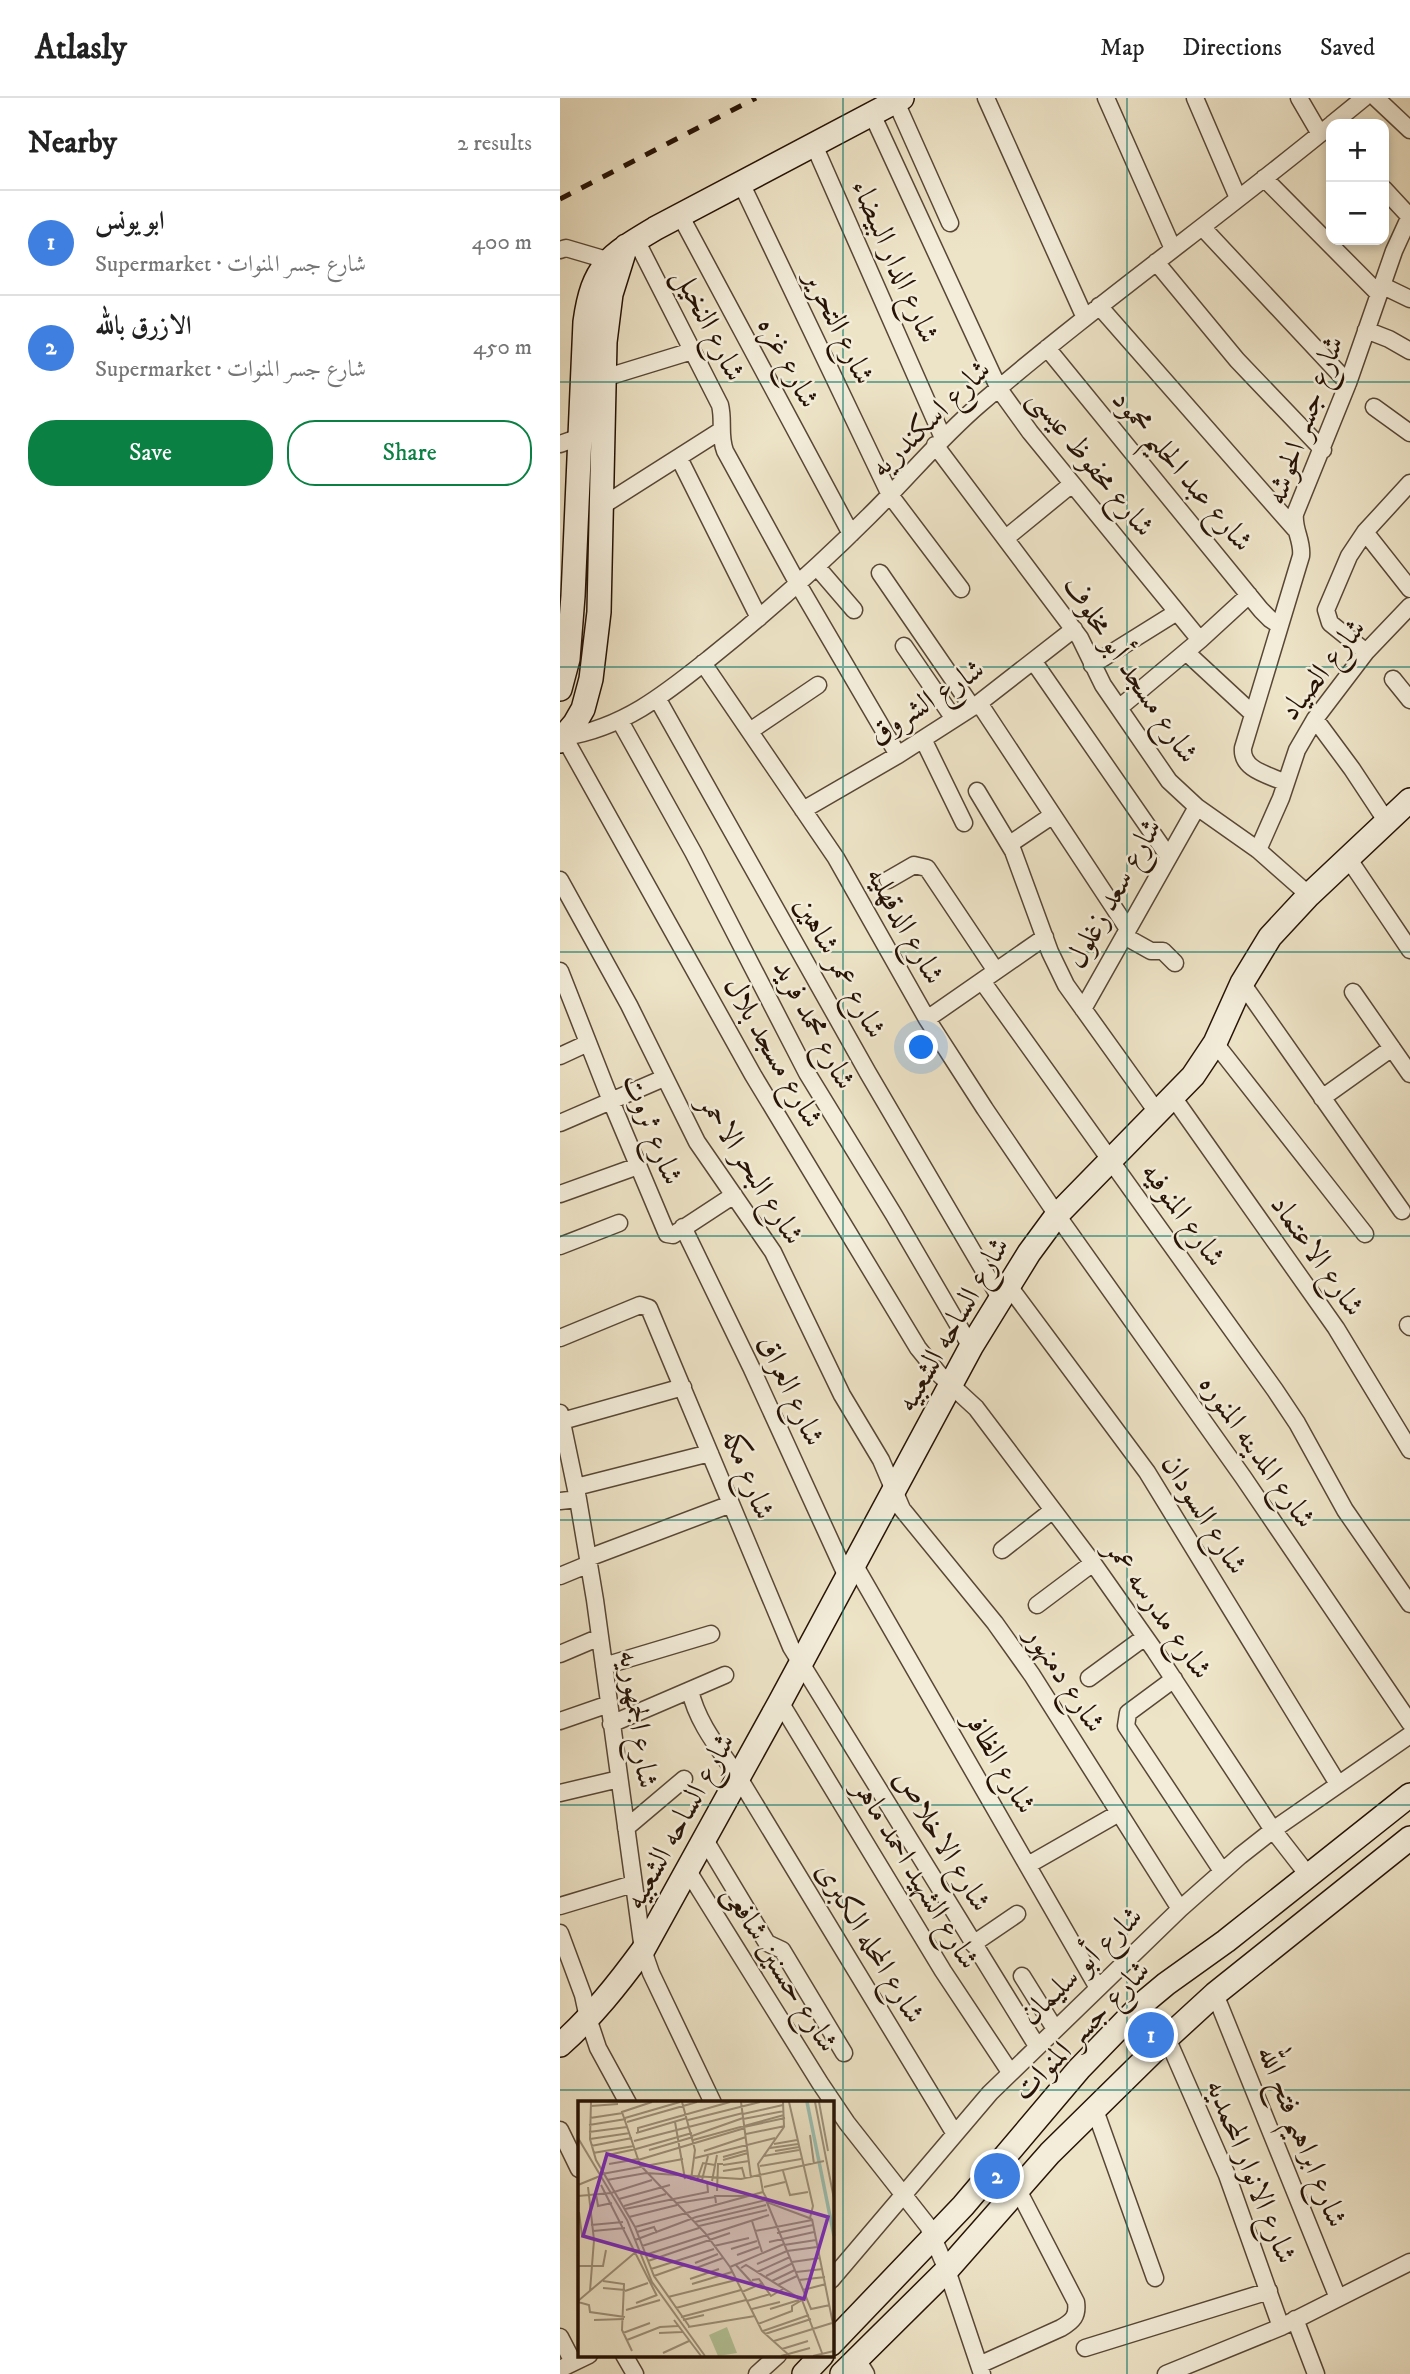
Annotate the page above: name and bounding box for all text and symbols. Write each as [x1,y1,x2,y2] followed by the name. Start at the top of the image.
[35,28,127,69] text: Atlasly
[1100,33,1145,63] text: Map
[1183,33,1282,63] text: Directions
[1320,33,1375,63] text: Saved
[1326,119,1389,245] map controls
[1326,119,1389,182] button: +
[28,125,117,162] text: Nearby
[457,129,532,158] text: 2 results
[838,174,947,351] street label: شارع الدار البيضاء
[1326,182,1389,245] button: −
[95,205,165,238] text: ابو يونس
[47,228,55,257] text: 1
[472,228,532,257] text: 400 m
[95,250,366,279] text: Supermarket · شارع جسر المنوات
[660,262,753,390] street label: شارع النخيل
[789,262,882,393] street label: شارع التحرير
[95,310,192,343] text: الازرق بالله
[744,311,827,417] street label: شارع غزه
[1258,331,1358,512] street label: شارع جسر الحوشه
[45,333,57,362] text: 2
[473,333,532,362] text: 450 m
[863,352,1003,489] street label: شارع اسكندريه
[95,355,366,384] text: Supermarket · شارع جسر المنوات
[1016,381,1162,548] street label: شارع محفوظ عيسى
[1096,382,1261,566] street label: شارع عبد الحليم محمود
[28,420,273,486] button: Save
[287,420,532,486] button: Share
[1049,567,1209,773] street label: شارع مسجد أبو مخلوف
[1272,611,1379,732] street label: شارع الصياد
[862,651,994,758] street label: شارع الشروق
[1058,812,1175,978] street label: شارع سعد زغلول
[853,860,952,994] street label: شارع الدقهليه
[781,890,894,1048] street label: شارع عمر شاهين
[760,953,863,1098] street label: شارع محمد فريد
[710,971,831,1137] street label: شارع مسجد بلال
[904,1030,938,1064] your location
[608,1069,691,1192] street label: شارع ثروت
[684,1085,812,1255] street label: شارع البحر الاحمر
[1128,1155,1233,1278] street label: شارع المنوفيه
[1257,1188,1372,1327] street label: شارع الاعتماد
[888,1231,1023,1421] street label: شارع الساحه الشعبيه
[744,1329,832,1454] street label: شارع العراق
[1186,1368,1323,1539] street label: شارع المدينه المنوره
[708,1424,782,1527] street label: شارع مكه
[1148,1448,1255,1584] street label: شارع السودان
[1090,1530,1220,1690] street label: شارع مدرسه عمر
[1011,1617,1113,1743] street label: شارع دمنهور
[605,1648,666,1791] street label: شارع الجمهوريه
[950,1702,1044,1823] street label: شارع الظافر
[617,1727,748,1919] street label: شارع الساحه الشعبيه
[880,1763,999,1921] street label: شارع الاخلاص
[839,1771,987,1979] street label: شارع الشهيد احمد ماهر
[803,1855,933,2033] street label: شارع المحله الكبرى
[709,1878,846,2062] street label: شارع حسنين شافعى
[1010,1896,1155,2037] street label: شارع أبو سليمان
[1006,1953,1162,2113] street label: شارع جسر المنوات
[1128,2009,1174,2061] pin: 1
[1240,2038,1360,2236] street label: شارع ابراهيم فتح الله
[1192,2074,1304,2271] street label: شارع الانوار المحمديه
[578,2101,833,2356] inset map
[974,2150,1020,2202] pin: 2

